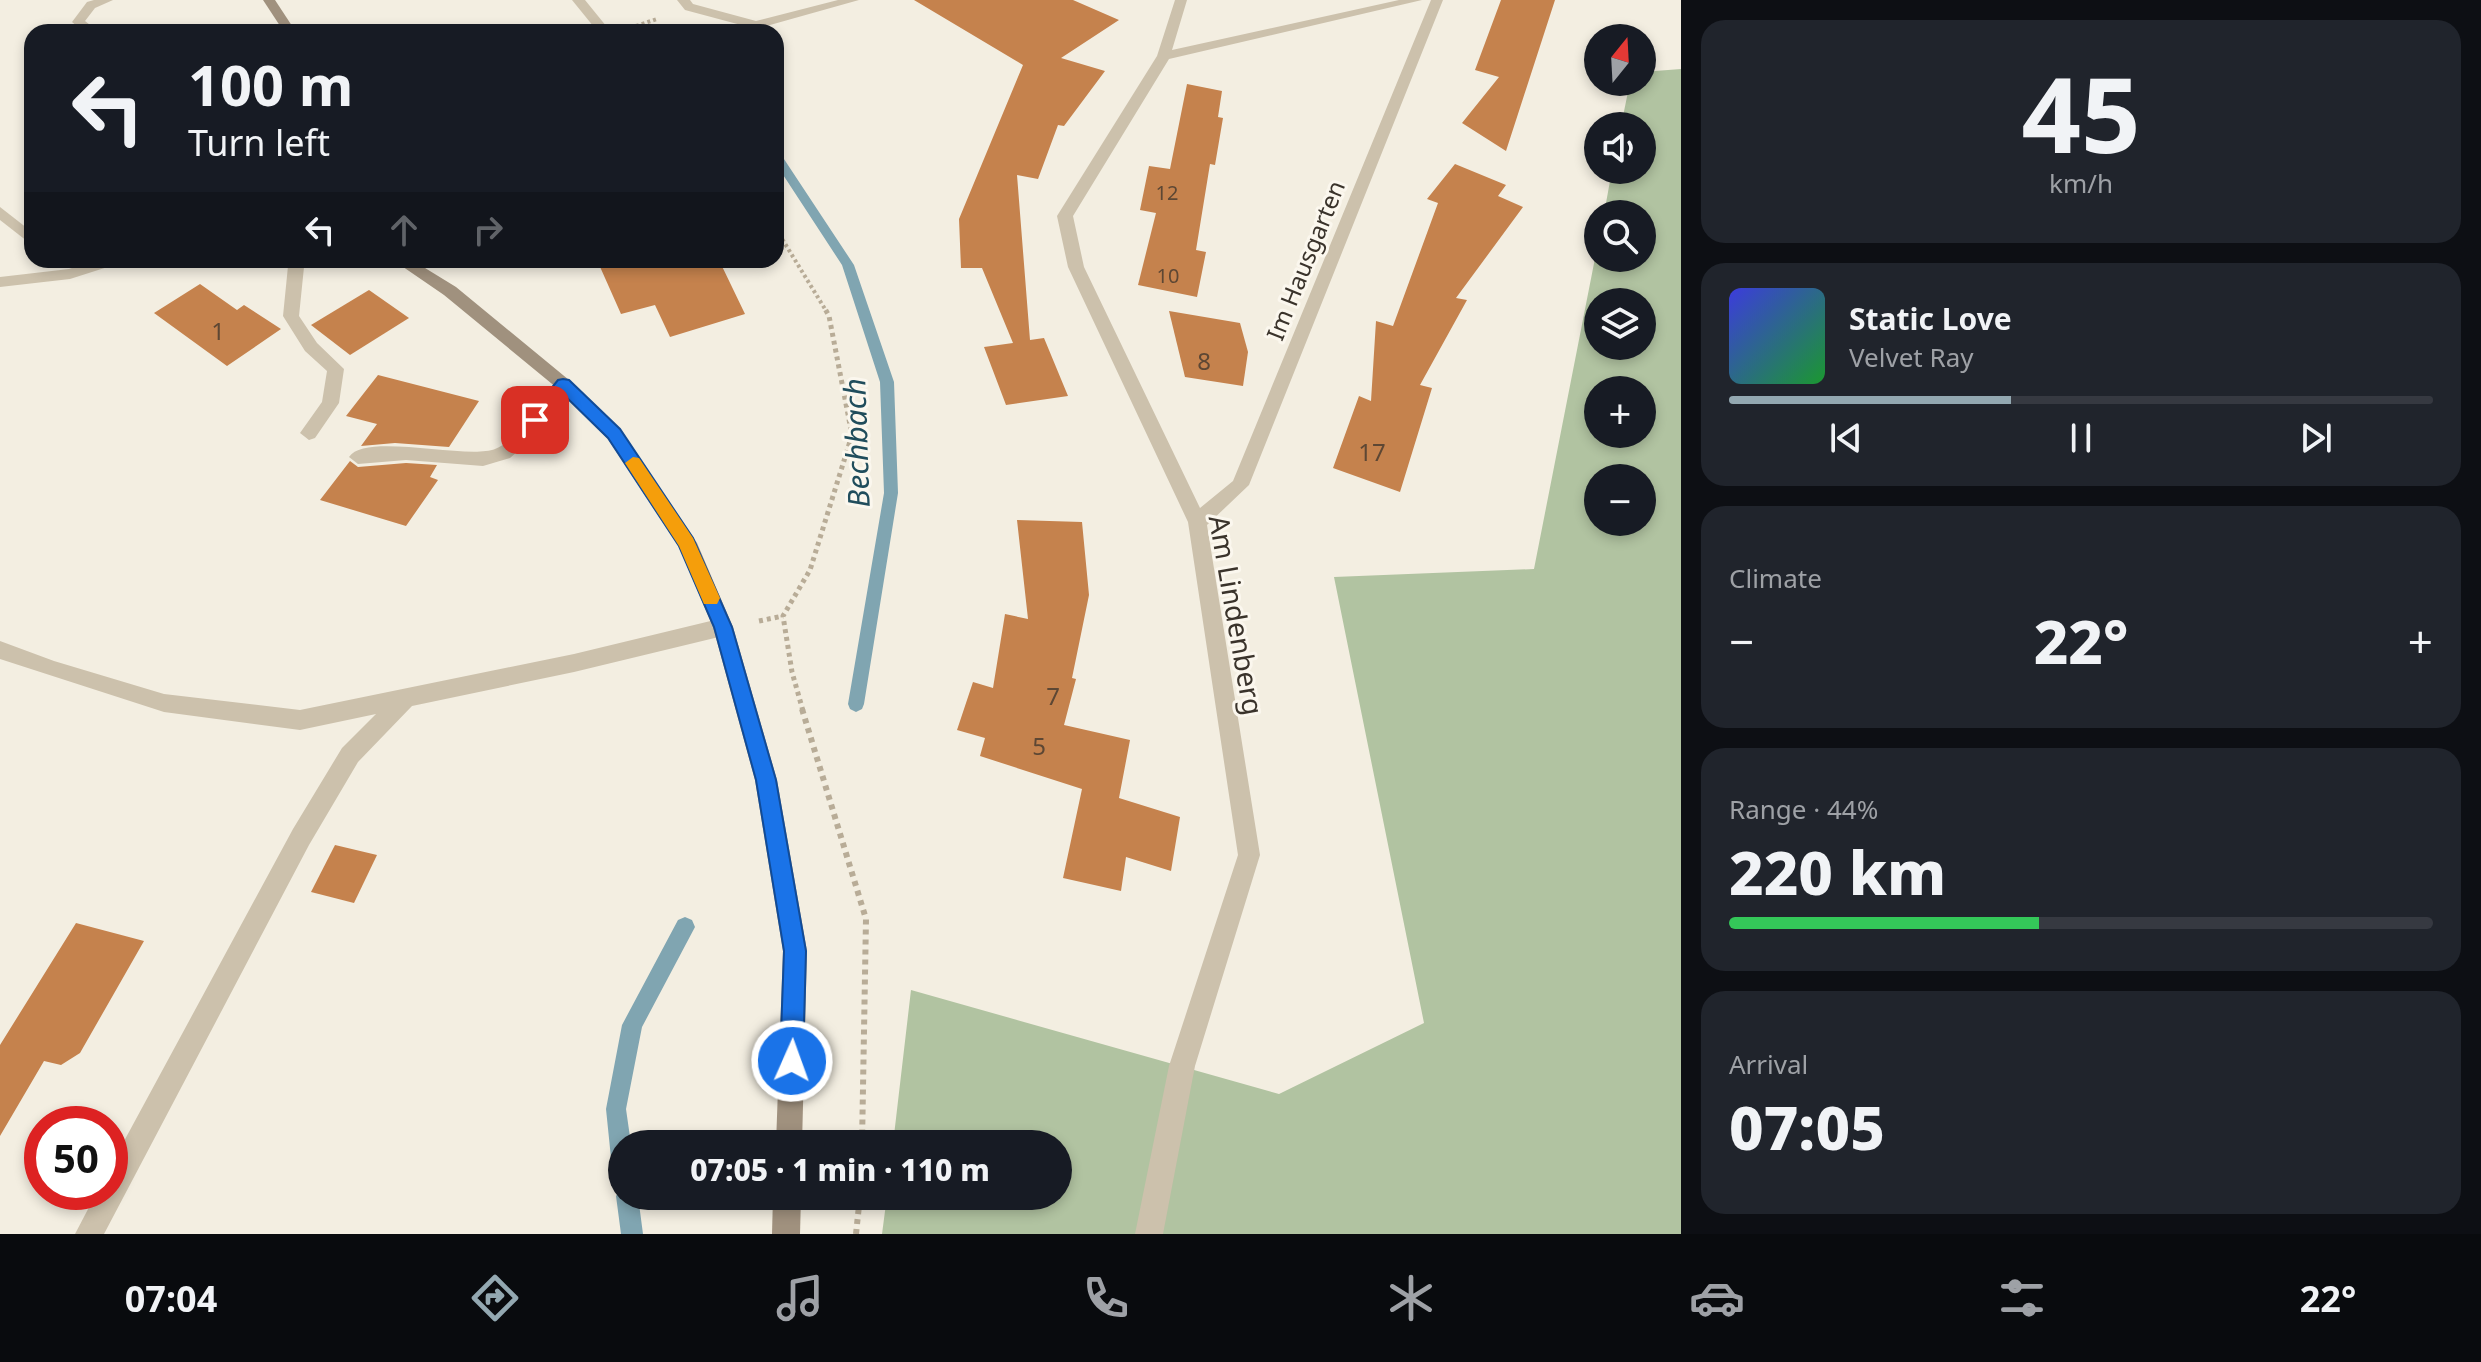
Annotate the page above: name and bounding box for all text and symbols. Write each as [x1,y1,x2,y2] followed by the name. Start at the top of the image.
[1584,24,1656,96] north arrow
[1584,24,1656,536] map controls
[2022,42,2140,183] text: 45
[188,46,353,122] text: 100 m
[56,56,160,160] icon: left
[1584,112,1656,184] button: sound
[188,118,330,167] text: Turn left
[2049,165,2113,201] text: km/h
[1258,175,1352,345] street label: Im Hausgarten
[1156,179,1178,206] house number: 12
[1584,200,1656,272] button: search
[298,208,342,252] icon: left
[382,208,426,252] icon: ahead
[466,208,510,252] icon: right
[1157,262,1179,289] house number: 10
[1584,288,1656,360] button: layers
[1849,298,2012,339] text: Static Love
[211,314,225,347] house number: 1
[1849,339,1974,375] text: Velvet Ray
[1197,344,1211,377] house number: 8
[1584,376,1656,448] button: +
[833,378,879,508] water label: Bechbach
[501,386,569,454] pin
[513,398,557,442] icon: arrive
[1824,416,1868,460] icon: previous
[2059,416,2103,460] icon: pause
[2294,416,2338,460] icon: next
[1358,435,1386,468] house number: 17
[1584,464,1656,536] button: −
[1201,512,1273,718] street label: Am Lindenberg
[1729,560,1822,596] text: Climate
[2034,600,2128,682] text: 22°
[1729,611,1754,671] text: −
[2408,611,2433,671] text: +
[1046,679,1060,712] house number: 7
[1032,729,1046,762] house number: 5
[1729,791,1878,827] text: Range · 44%
[1729,831,1946,913] text: 220 km
[750,1019,834,1103] position arrow
[1729,1046,1808,1082] text: Arrival
[1729,1086,1885,1168] text: 07:05
[24,1106,128,1210] speed limit sign: 50
[690,1149,990,1190] text: 07:05 · 1 min · 110 m
[467,1270,523,1326] icon: directions
[772,1270,828,1326] icon: music
[1078,1270,1134,1326] icon: phone
[1383,1270,1439,1326] icon: climate
[1689,1270,1745,1326] icon: car
[1994,1270,2050,1326] icon: filters
[125,1274,217,1323] text: 07:04
[2300,1274,2356,1323] text: 22°

